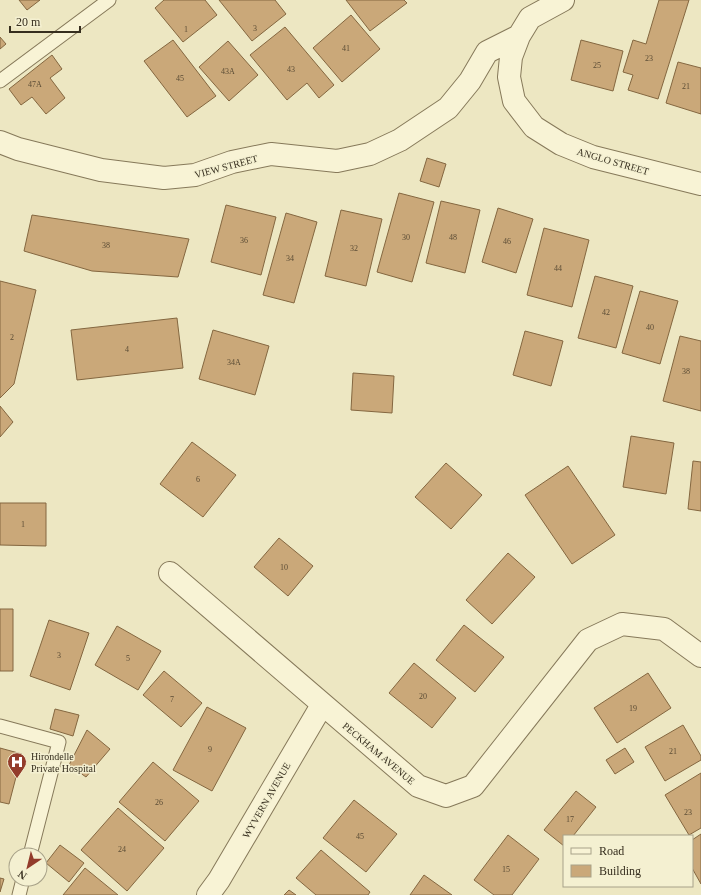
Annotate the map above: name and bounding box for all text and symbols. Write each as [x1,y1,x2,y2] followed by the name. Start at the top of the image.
[10,8,80,34] scale bar
[16,15,41,29] text: 20 m
[253,24,257,33] house number: 3
[184,25,188,34] house number: 1
[342,44,350,53] house number: 41
[645,54,653,63] house number: 23
[593,61,601,70] house number: 25
[287,65,295,74] house number: 43
[221,67,235,76] house number: 43A
[176,74,184,83] house number: 45
[28,80,42,89] house number: 47A
[682,82,690,91] house number: 21
[576,146,650,177] street label: ANGLO STREET
[193,153,259,180] street label: VIEW STREET
[402,233,410,242] house number: 30
[449,233,457,242] house number: 48
[240,236,248,245] house number: 36
[503,237,511,246] house number: 46
[102,241,110,250] house number: 38
[350,244,358,253] house number: 32
[286,254,294,263] house number: 34
[554,264,562,273] house number: 44
[602,308,610,317] house number: 42
[646,323,654,332] house number: 40
[10,333,14,342] house number: 2
[125,345,129,354] house number: 4
[227,358,241,367] house number: 34A
[682,367,690,376] house number: 38
[196,475,200,484] house number: 6
[21,520,25,529] house number: 1
[280,563,288,572] house number: 10
[57,651,61,660] house number: 3
[126,654,130,663] house number: 5
[419,692,427,701] house number: 20
[170,695,174,704] house number: 7
[629,704,637,713] house number: 19
[340,720,417,787] street label: PECKHAM AVENUE
[208,745,212,754] house number: 9
[669,747,677,756] house number: 21
[6,751,28,779] hospital icon: Hirondelle Private Hospital
[31,751,96,774] place label: Hirondelle Private Hospital
[240,760,293,840] street label: WYVERN AVENUE
[155,798,163,807] house number: 26
[684,808,692,817] house number: 23
[566,815,574,824] house number: 17
[356,832,364,841] house number: 45
[563,835,693,887] legend
[599,844,624,858] text: Road
[118,845,126,854] house number: 24
[8,847,48,887] north arrow
[599,864,641,878] text: Building
[502,865,510,874] house number: 15
[16,868,29,882] text: N

